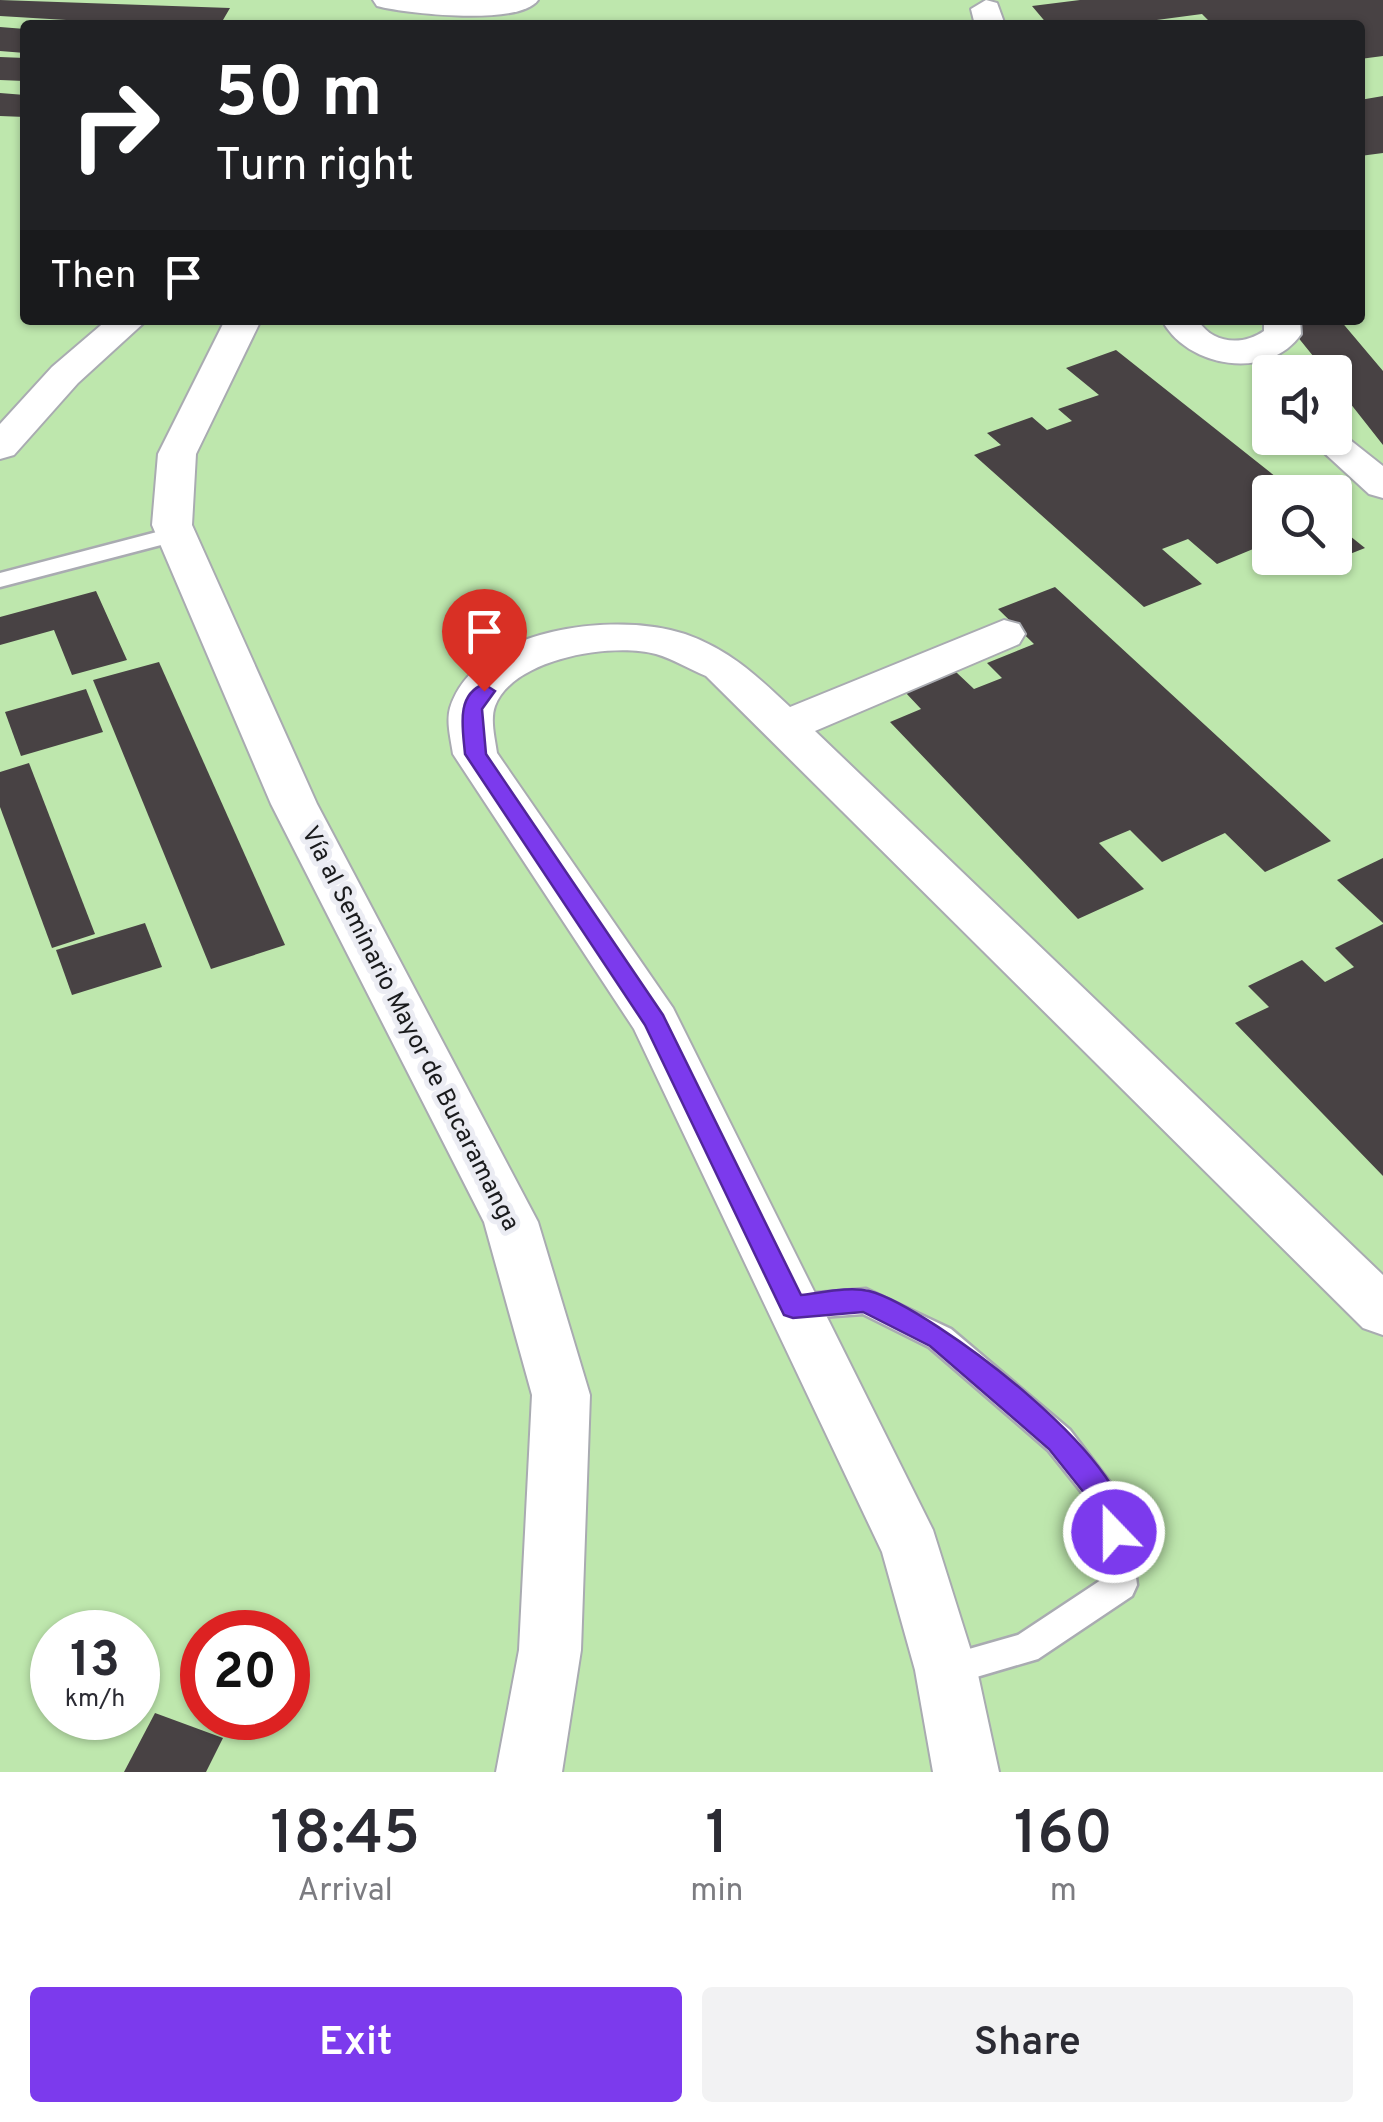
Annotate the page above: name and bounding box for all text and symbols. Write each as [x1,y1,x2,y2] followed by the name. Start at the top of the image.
[215,52,382,141] text: 50 m
[50,60,180,190] icon: right
[215,139,414,196] text: Turn right
[156,250,211,305] icon: arrive
[50,253,136,302] text: Then
[1252,355,1352,575] map controls
[1252,355,1352,455] button: sound
[1252,475,1352,575] button: search
[442,589,527,692] pin
[457,604,512,659] icon: arrive
[293,821,525,1237] street label: Vía al Seminario Mayor de Bucaramanga
[1062,1480,1166,1584] position arrow
[180,1610,310,1740] speed limit sign: 20
[70,1631,120,1694] text: 13
[65,1684,125,1716] text: km/h
[270,1799,420,1875] text: 18:45
[705,1799,729,1875] text: 1
[1014,1799,1113,1875] text: 160
[297,1872,393,1912] text: Arrival
[690,1872,744,1912] text: min
[1050,1872,1077,1912] text: m
[30,1987,682,2102] button: Exit
[702,1987,1353,2102] button: Share

